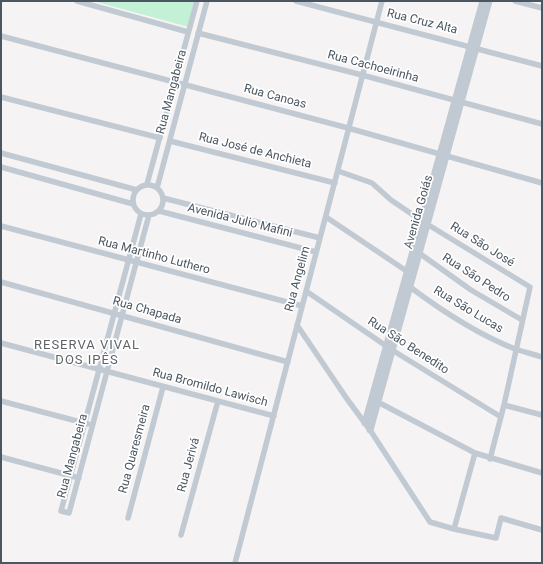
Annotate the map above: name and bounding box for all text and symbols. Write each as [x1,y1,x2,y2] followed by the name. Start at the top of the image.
[385,6,459,38] street label: Rua Cruz Alta
[154,48,190,136] street label: Rua Mangabeira
[326,48,420,86] street label: Rua Cachoeirinha
[242,82,308,112] street label: Rua Canoas
[197,130,313,172] street label: Rua José de Anchieta
[402,173,436,251] street label: Avenida Goiás
[186,201,294,241] street label: Avenida Julio Mafini
[447,220,517,270] street label: Rua São José
[96,234,212,278] street label: Rua Martinho Luthero
[282,245,314,313] street label: Rua Angelim
[439,251,513,305] street label: Rua São Pedro
[431,284,505,336] street label: Rua São Lucas
[111,294,183,328] street label: Rua Chapada
[365,314,451,378] street label: Rua São Benedito
[34,338,140,369] district label: RESERVA VIVAL DOS IPÊS
[151,366,269,410] street label: Rua Bromildo Lawisch
[116,403,154,495] street label: Rua Quaresmeira
[55,412,91,500] street label: Rua Mangabeira
[175,436,203,494] street label: Rua Jerivá

